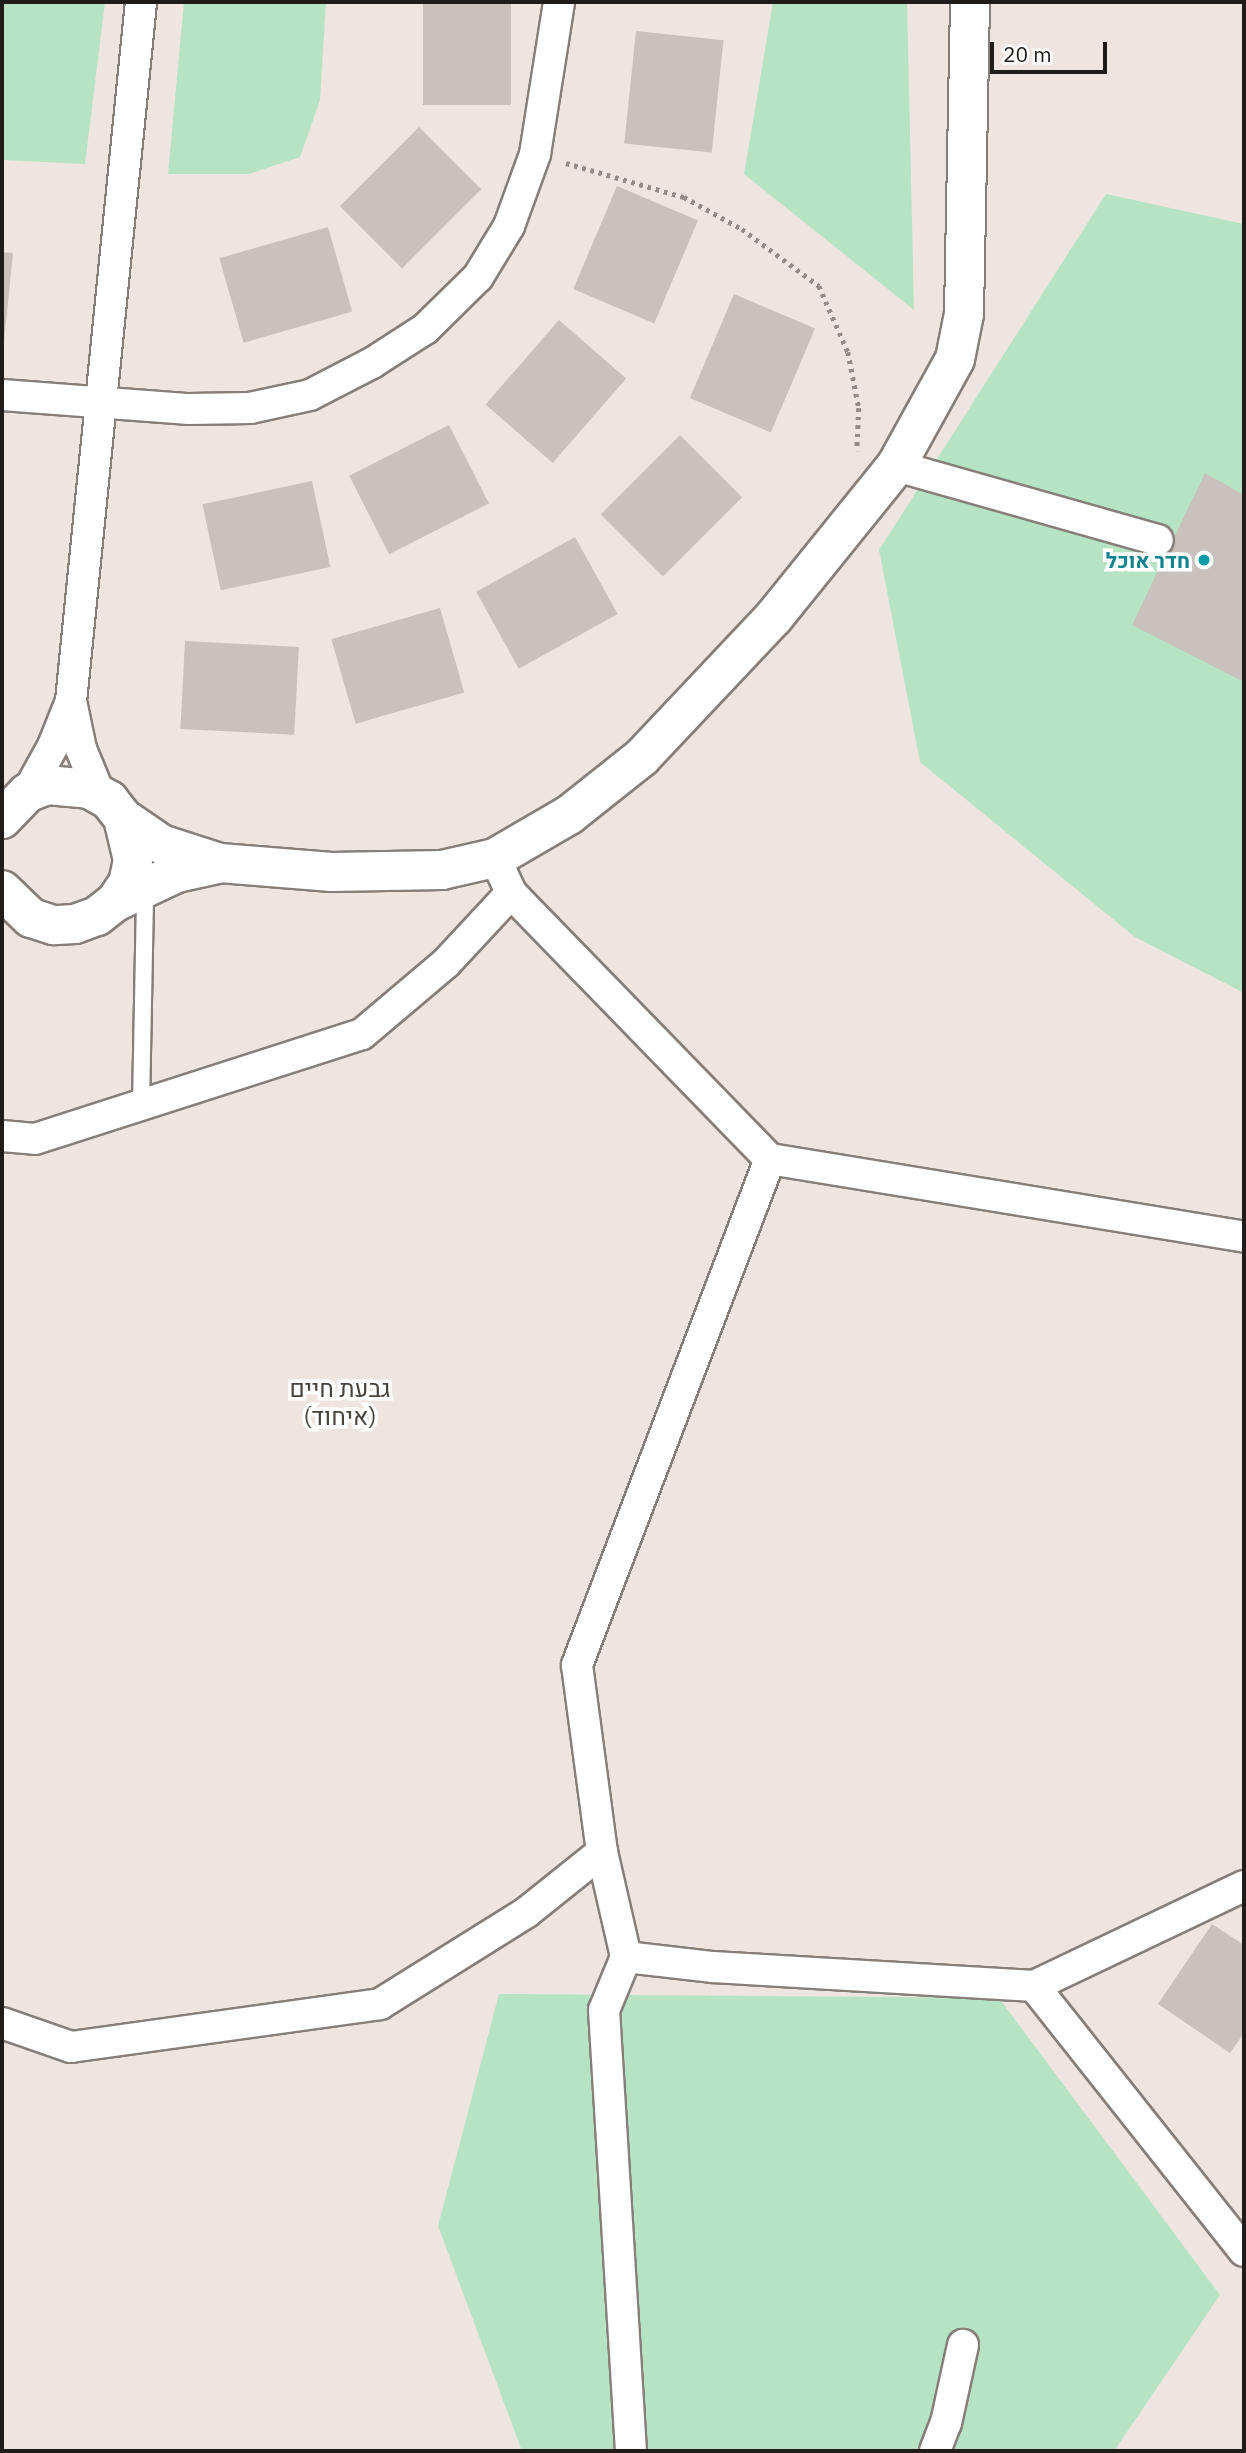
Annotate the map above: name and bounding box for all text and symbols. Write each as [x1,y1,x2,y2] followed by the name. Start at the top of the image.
[994,28,1111,72] scale bar
[1003,40,1052,68] text: 20 m
[1106,547,1190,573] place label: חדר אוכל
[1196,552,1212,568] marker: חדר אוכל
[290,1375,390,1431] district label: גבעת חיים (איחוד)

